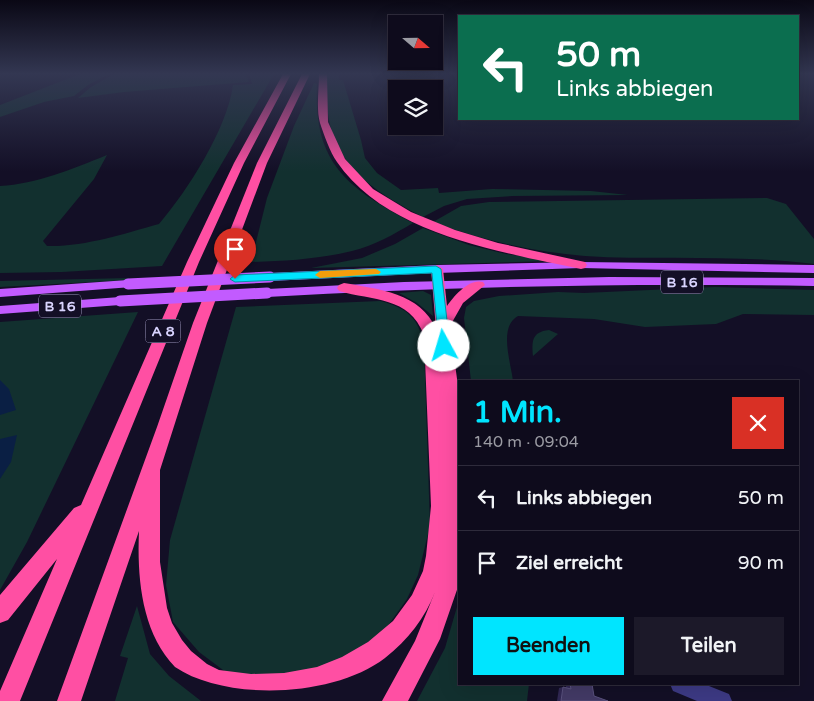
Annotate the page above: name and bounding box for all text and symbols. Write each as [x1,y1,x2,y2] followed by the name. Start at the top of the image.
[388,15,442,70] north arrow
[388,15,443,135] map controls
[556,34,641,76] text: 50 m
[473,35,538,100] icon: left
[556,76,714,102] text: Links abbiegen
[388,80,443,135] button: layers
[214,228,256,279] pin
[221,235,249,263] icon: arrive
[661,270,703,294] road number: B 16
[39,294,81,318] road number: B 16
[417,319,469,371] position arrow
[146,320,180,342] road number: A 8
[473,394,562,431] text: 1 Min.
[732,397,784,449] button: close
[473,432,579,452] text: 140 m · 09:04
[473,484,501,512] icon: left
[516,487,652,509] text: Links abbiegen
[738,487,784,509] text: 50 m
[473,549,501,577] icon: arrive
[516,552,623,574] text: Ziel erreicht
[738,552,784,574] text: 90 m
[473,617,624,675] button: Beenden
[634,617,784,675] button: Teilen

